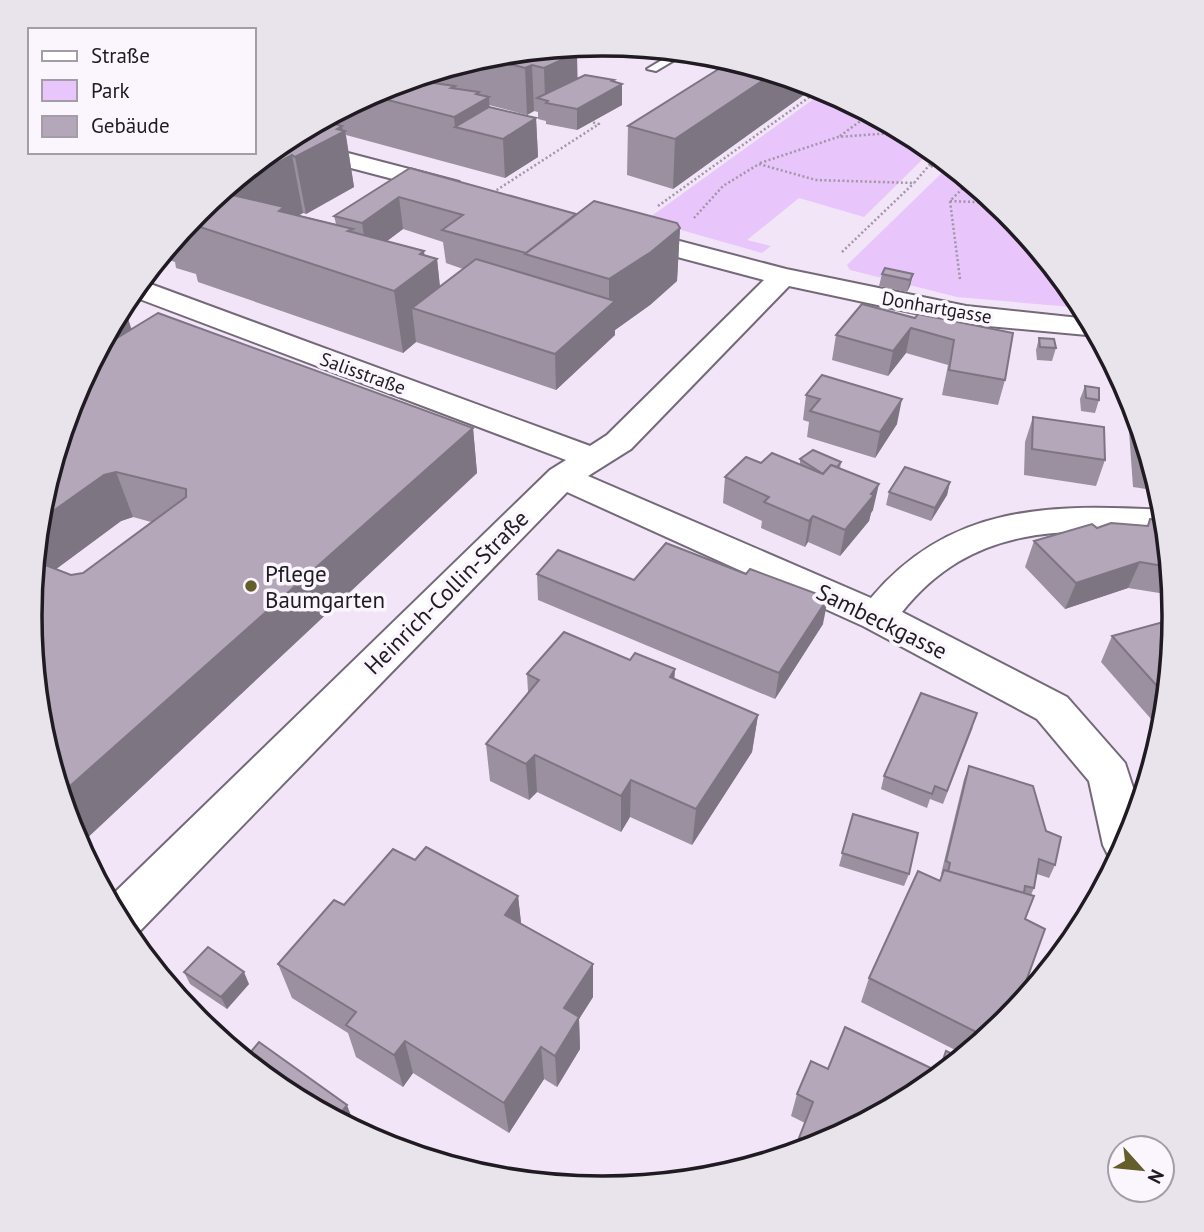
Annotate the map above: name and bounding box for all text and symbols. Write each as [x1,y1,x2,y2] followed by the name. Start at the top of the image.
[28,28,256,154] legend
[91,42,150,69] text: Straße
[91,77,130,104] text: Park
[91,112,170,139] text: Gebäude
[880,286,994,328] street label: Donhartgasse
[317,346,409,400] street label: Salisstraße
[358,504,534,680] street label: Heinrich-Collin-Straße
[265,559,385,614] place label: Pflege Baumgarten
[812,577,952,665] street label: Sambeckgasse
[243,578,259,594] marker: Pflege Baumgarten
[1106,1134,1176,1204] north arrow
[1143,1166,1170,1188] text: N

